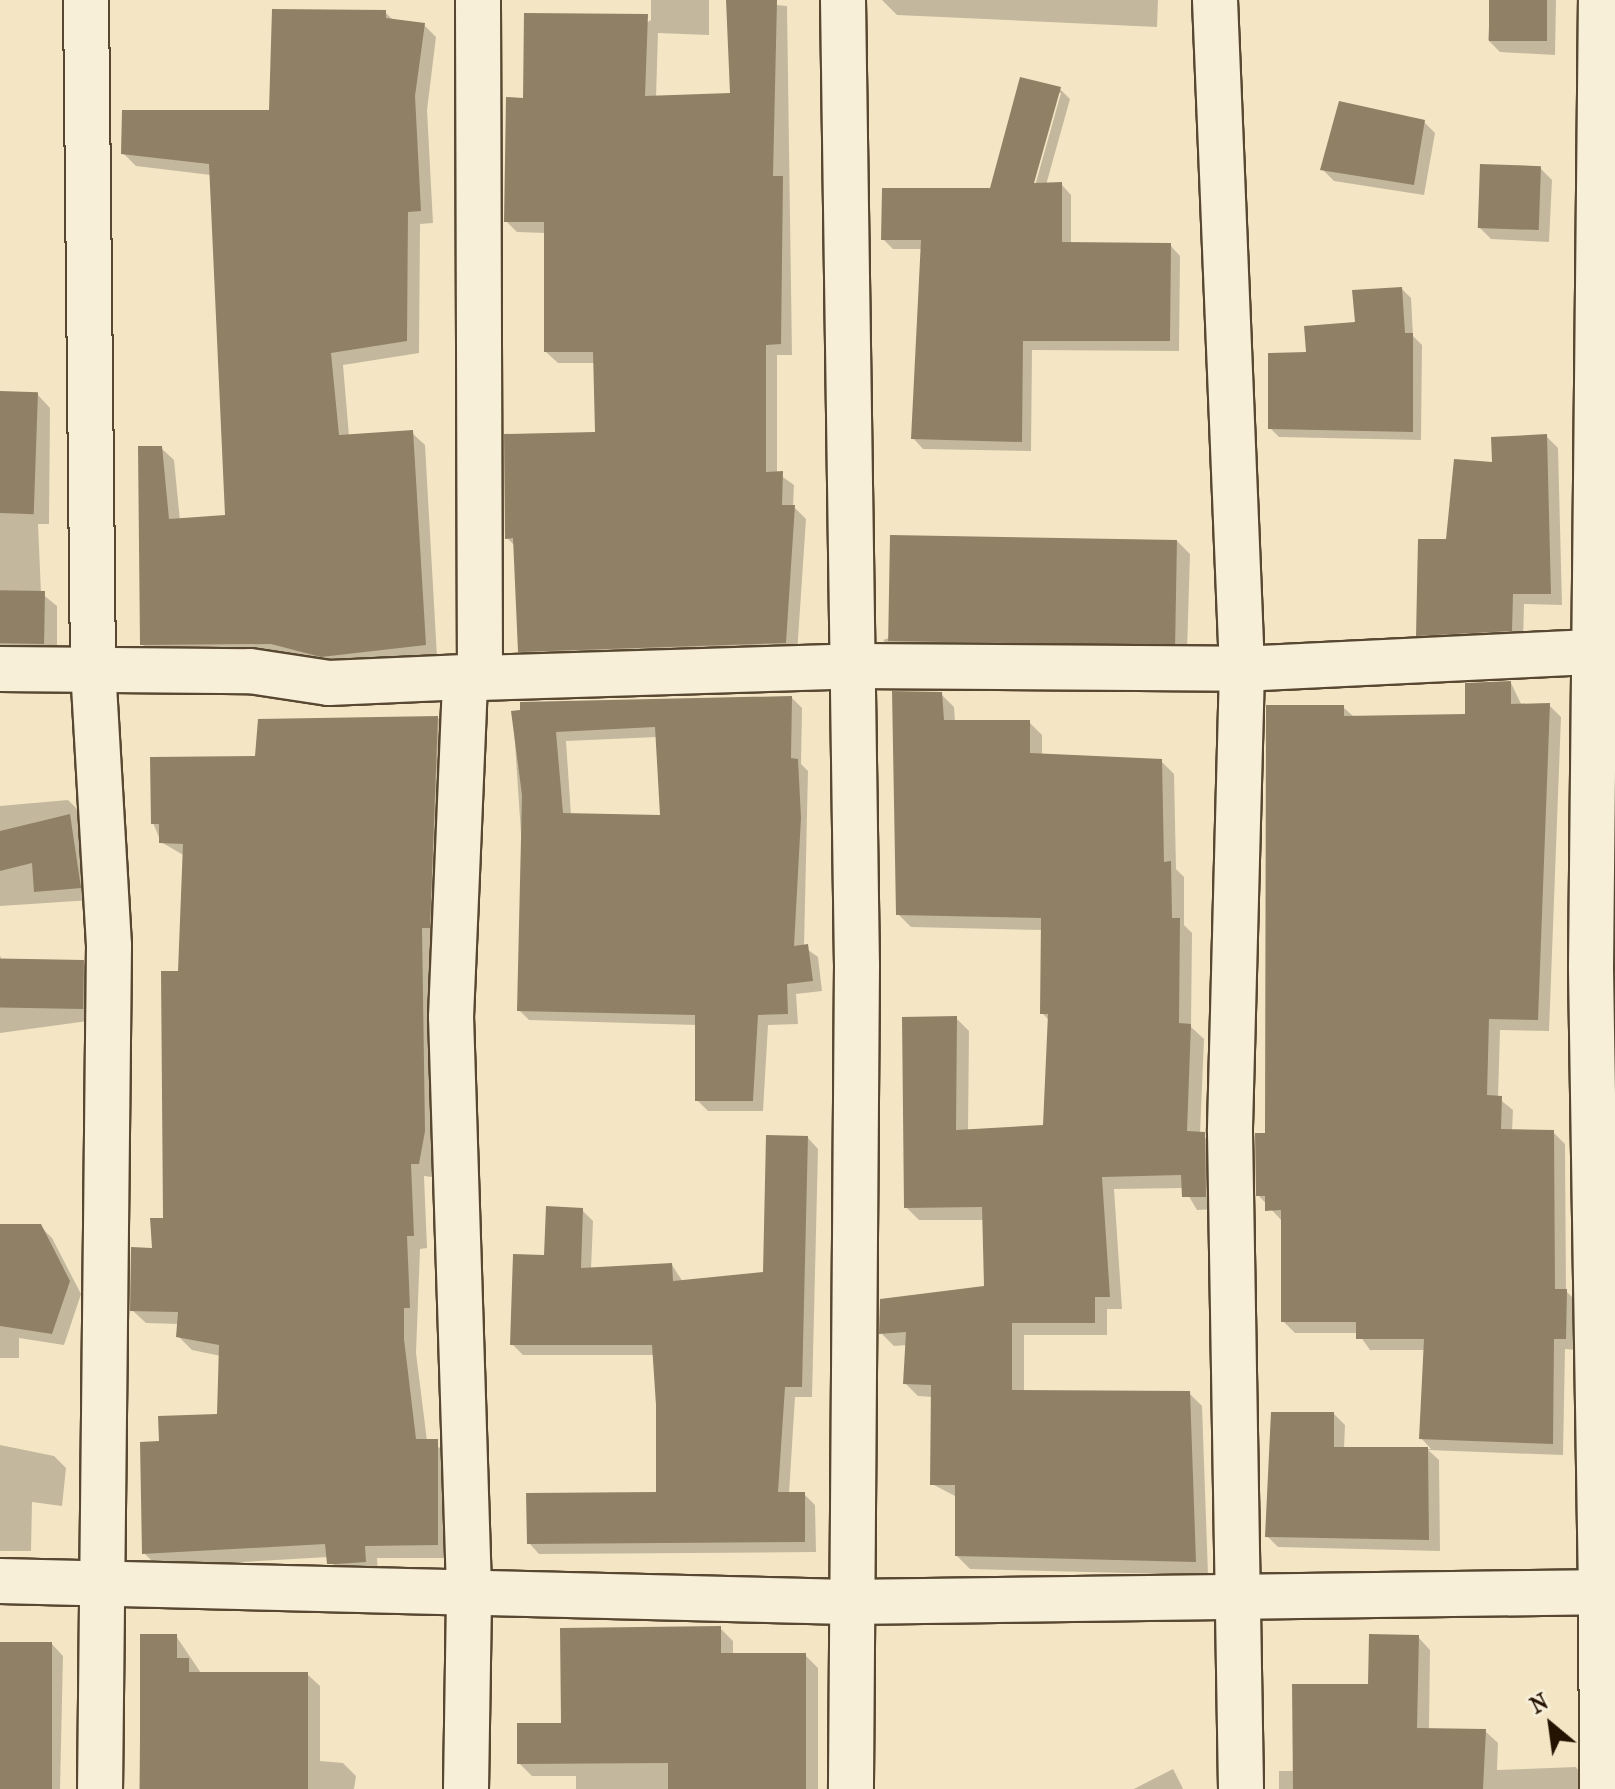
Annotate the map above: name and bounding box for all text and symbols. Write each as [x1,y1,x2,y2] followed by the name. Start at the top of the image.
[1511,1685,1591,1765] north arrow
[1526,1689,1553,1719] text: N

